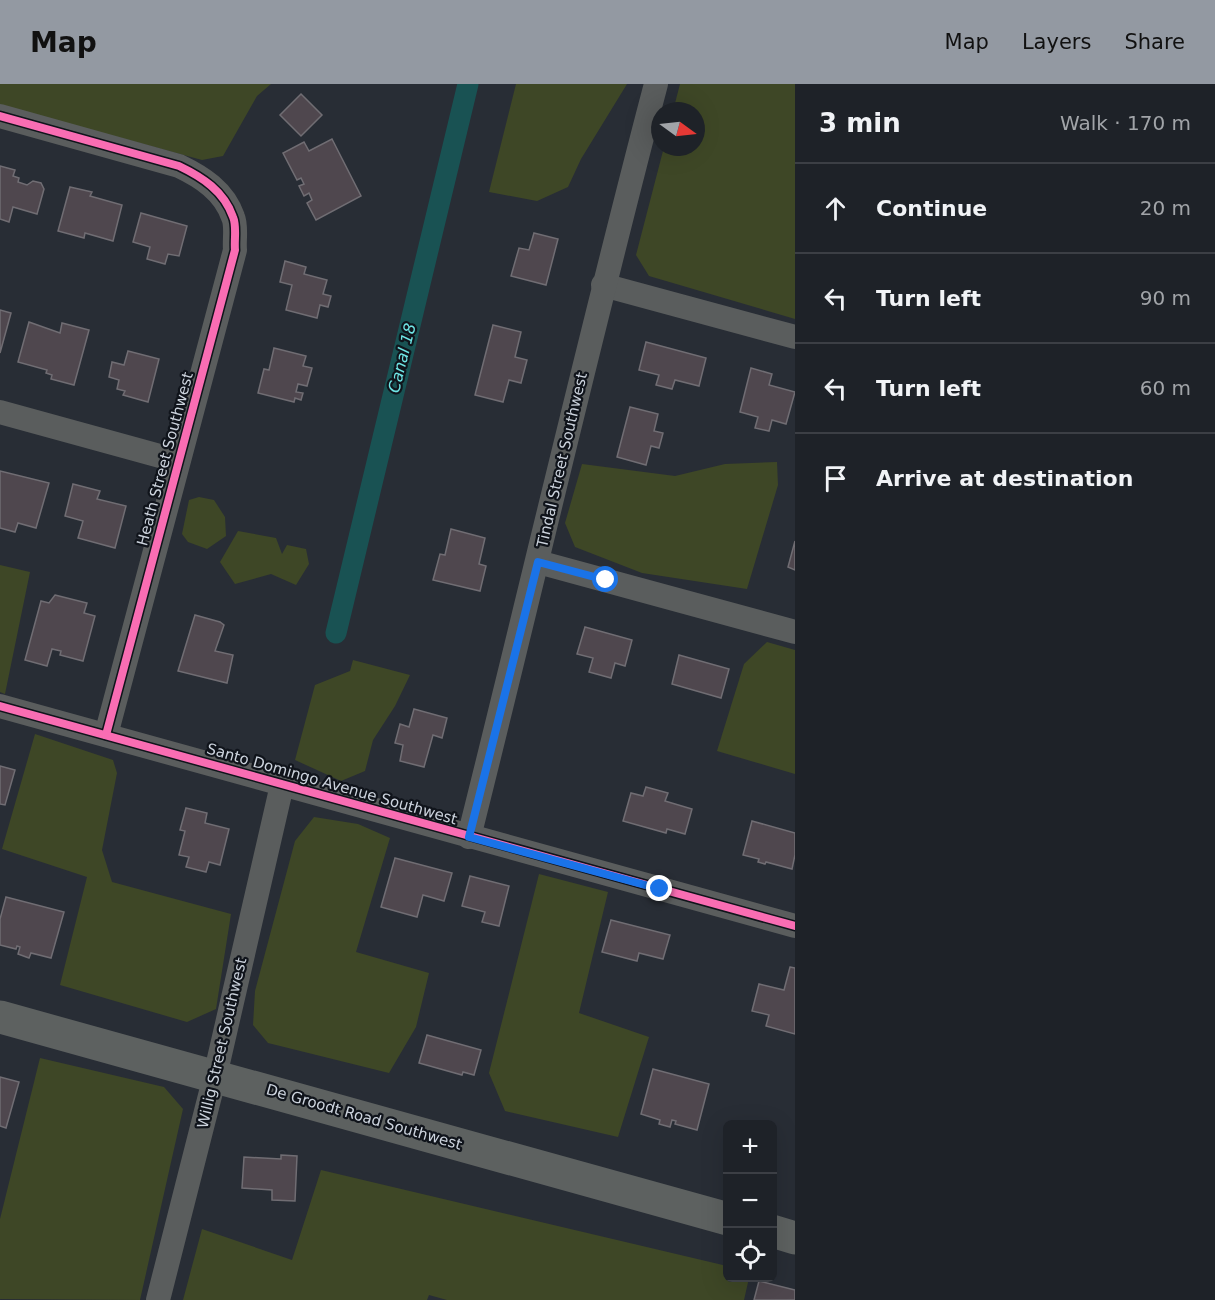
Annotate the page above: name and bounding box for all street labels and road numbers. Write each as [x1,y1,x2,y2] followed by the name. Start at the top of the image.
[133,370,197,548] street label: Heath Street Southwest
[533,371,591,550] street label: Tindal Street Southwest
[205,740,459,828] street label: Santo Domingo Avenue Southwest
[194,956,250,1130] street label: Willig Street Southwest
[264,1080,464,1154] street label: De Groodt Road Southwest

